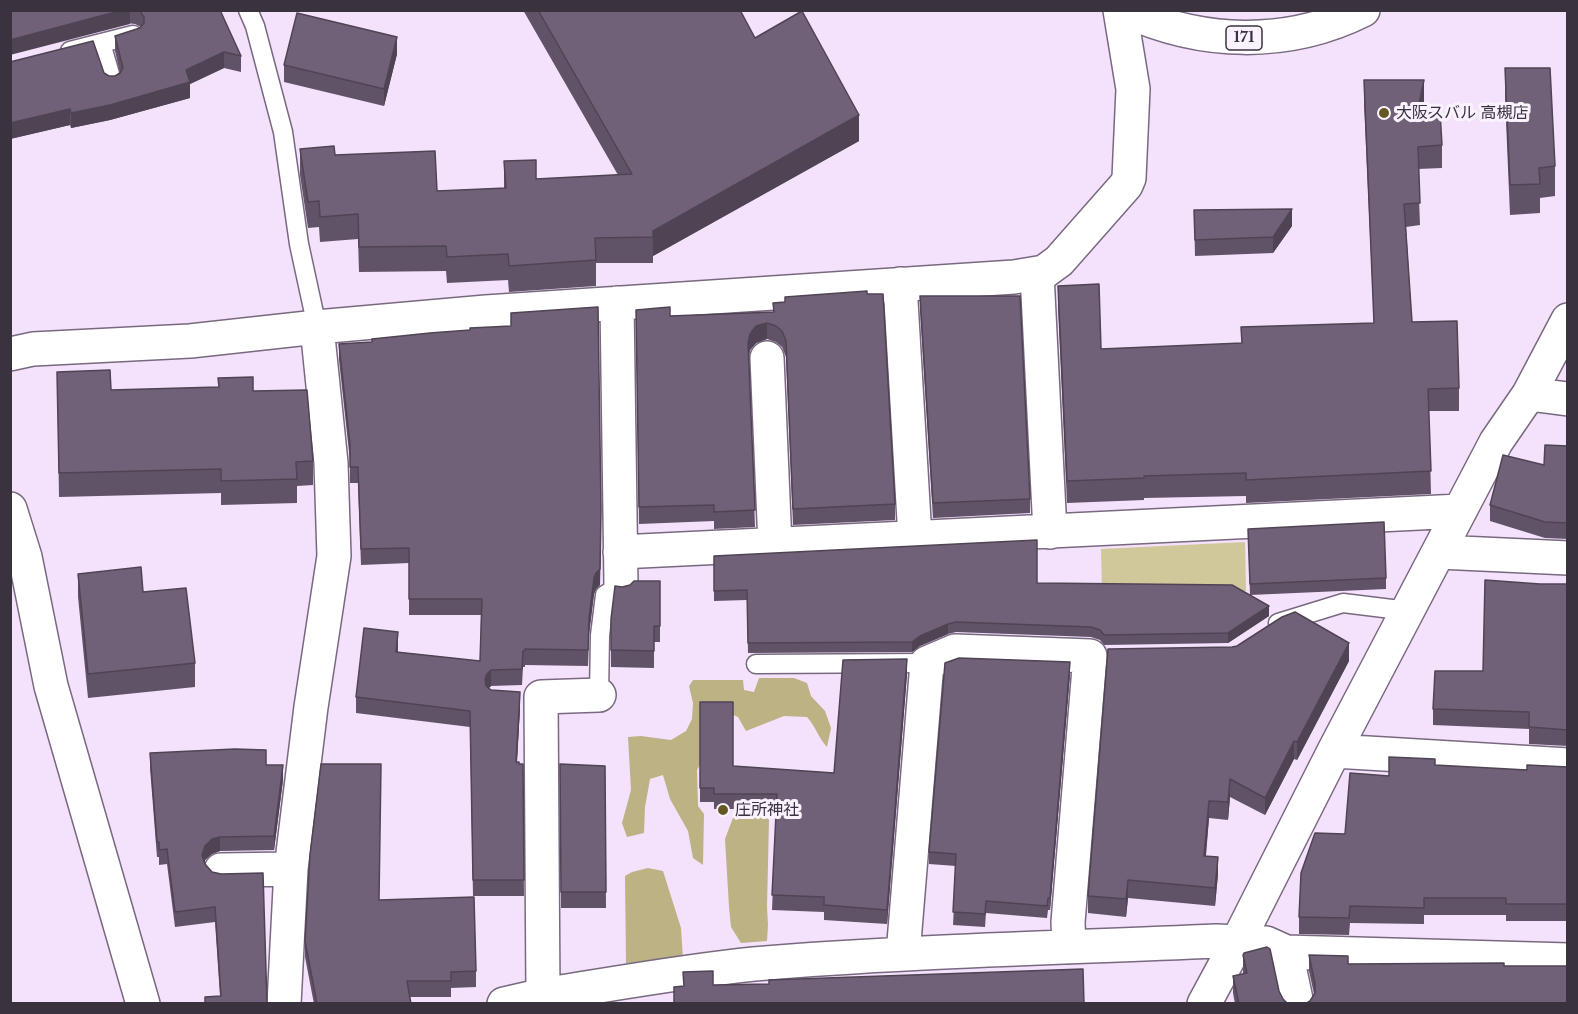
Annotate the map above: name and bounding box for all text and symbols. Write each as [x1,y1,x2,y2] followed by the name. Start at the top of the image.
[1226,26,1262,50] road number: 171
[1396,103,1529,123] place label: 大阪スバル 高槻店
[1377,106,1391,120] marker: 大阪スバル 高槻店
[735,800,799,820] place label: 庄所神社
[716,803,730,817] marker: 庄所神社

